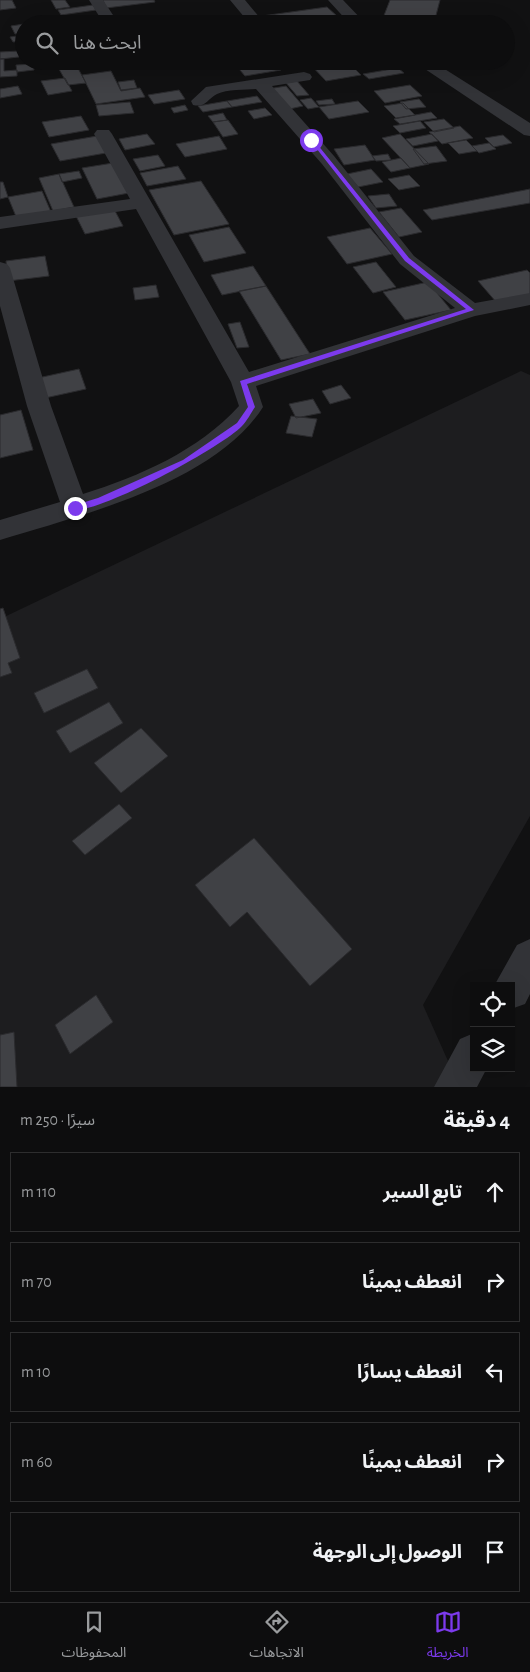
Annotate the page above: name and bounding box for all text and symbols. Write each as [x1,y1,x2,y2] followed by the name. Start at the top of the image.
[15,15,515,70] search box
[33,29,61,57] icon: search
[73,34,142,53] text: ابحث هنا
[300,129,323,152] route start
[64,497,87,520] route end
[470,982,515,1072] map controls
[470,982,515,1027] button: locate
[470,1027,515,1072] button: layers
[443,1110,510,1131] text: 4 دقيقة
[20,1112,95,1128] text: سيرًا · 250 m
[481,1178,509,1206] icon: ahead
[383,1183,462,1202] text: تابع السير
[21,1184,56,1200] text: 110 m
[481,1268,509,1296] icon: right
[362,1273,462,1292] text: انعطف يمينًا
[21,1274,52,1290] text: 70 m
[481,1358,509,1386] icon: left
[357,1363,462,1382] text: انعطف يسارًا
[21,1364,50,1380] text: 10 m
[481,1448,509,1476] icon: right
[362,1453,462,1472] text: انعطف يمينًا
[21,1454,52,1470] text: 60 m
[481,1538,509,1566] icon: arrive
[313,1543,462,1562] text: الوصول إلى الوجهة
[61,1608,126,1667] tab: المحفوظات
[249,1608,304,1667] tab: الاتجاهات
[427,1608,469,1667] tab: الخريطة

